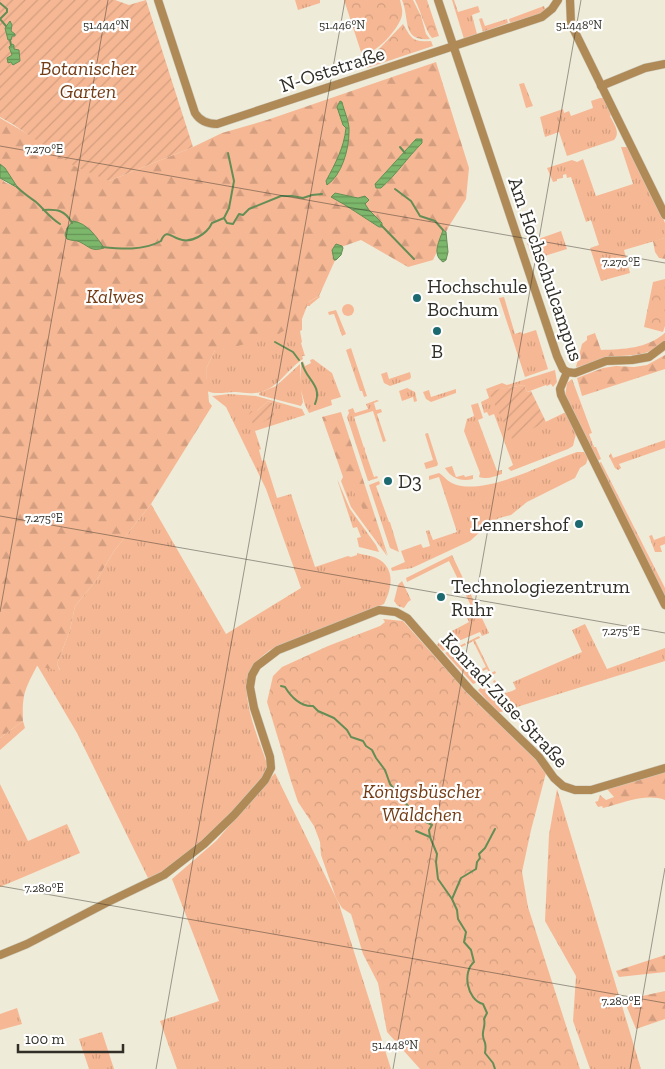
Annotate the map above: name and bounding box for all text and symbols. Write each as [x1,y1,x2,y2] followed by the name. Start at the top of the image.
[83,18,129,32] text: 51.444°N
[319,18,365,32] text: 51.446°N
[556,18,602,32] text: 51.448°N
[277,41,387,97] street label: N-Oststraße
[40,56,137,103] park label: Botanischer Garten
[25,142,63,156] text: 7.270°E
[503,174,589,364] street label: Am Hochschulcampus
[602,255,640,269] text: 7.270°E
[427,274,527,321] place label: Hochschule Bochum
[86,284,144,308] park label: Kalwes
[411,292,423,304] marker: Hochschule Bochum
[431,325,443,337] marker: B
[431,339,443,363] place label: B
[398,469,422,493] place label: D3
[382,475,394,487] marker: D3
[25,511,63,525] text: 7.275°E
[471,512,571,536] place label: Lennershof
[573,518,585,530] marker: Lennershof
[451,574,630,621] place label: Technologiezentrum Ruhr
[435,591,447,603] marker: Technologiezentrum Ruhr
[602,624,640,638] text: 7.275°E
[436,628,574,772] street label: Konrad-Zuse-Straße
[362,779,482,826] park label: Königsbüscher Wäldchen
[25,881,64,895] text: 7.280°E
[602,994,641,1008] text: 7.280°E
[18,1022,122,1054] scale bar
[25,1030,64,1048] text: 100 m
[372,1038,418,1052] text: 51.448°N

